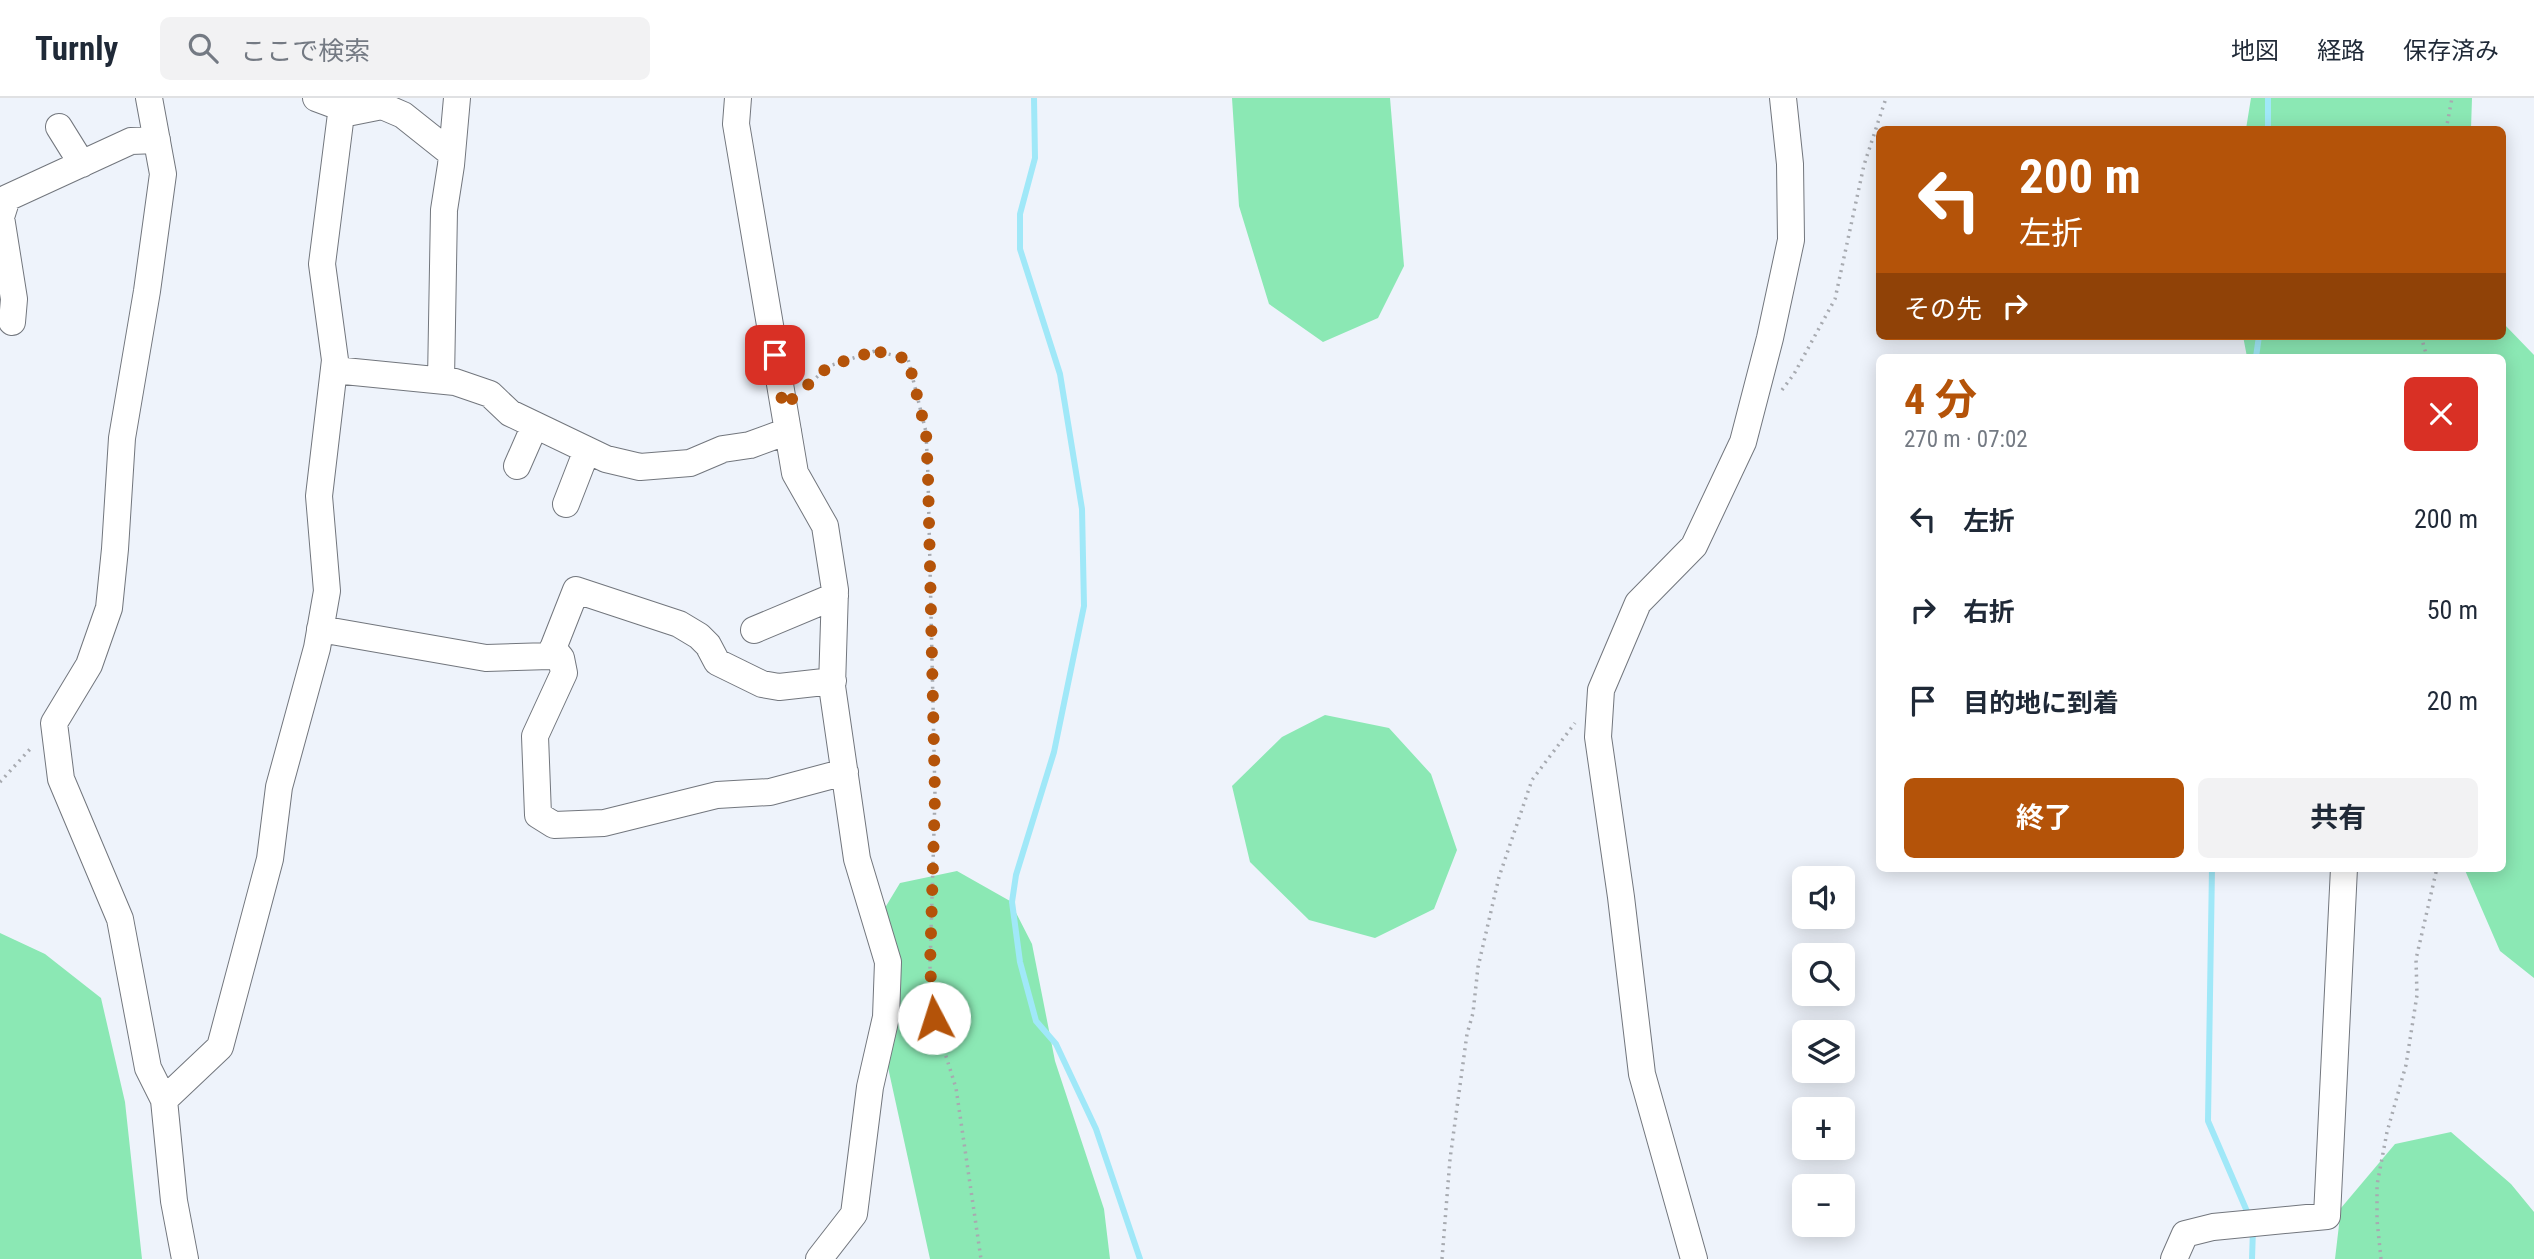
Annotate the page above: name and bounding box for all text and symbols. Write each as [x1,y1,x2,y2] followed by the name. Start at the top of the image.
[160,17,650,80] search box
[35,29,118,68] text: Turnly
[184,29,222,67] icon: search
[240,36,370,66] text: ここで検索
[2231,37,2279,65] text: 地図
[2317,37,2365,65] text: 経路
[2403,37,2499,65] text: 保存済み
[2019,148,2141,205] text: 200 m
[1904,154,1995,245] icon: left
[2019,214,2083,252] text: 左折
[1996,287,2034,325] icon: right
[1904,294,1982,324] text: その先
[745,325,805,385] pin
[756,336,794,374] icon: arrive
[1904,375,1977,424] text: 4 分
[2404,377,2478,451] button: close
[1904,426,2028,453] text: 270 m · 07:02
[1904,500,1942,538] icon: left
[2414,504,2478,534] text: 200 m
[1963,506,2015,536] text: 左折
[1904,591,1942,629] icon: right
[2427,595,2478,625] text: 50 m
[1963,597,2015,627] text: 右折
[1904,682,1942,720] icon: arrive
[2427,686,2478,716] text: 20 m
[1963,688,2119,718] text: 目的地に到着
[1904,778,2184,858] button: 終了
[2198,778,2478,858] button: 共有
[1792,866,1855,1237] map controls
[1792,866,1855,929] button: sound
[1792,943,1855,1006] button: search
[897,981,971,1055] position arrow
[1792,1020,1855,1083] button: layers
[1792,1097,1855,1160] button: +
[1792,1174,1855,1237] button: −

